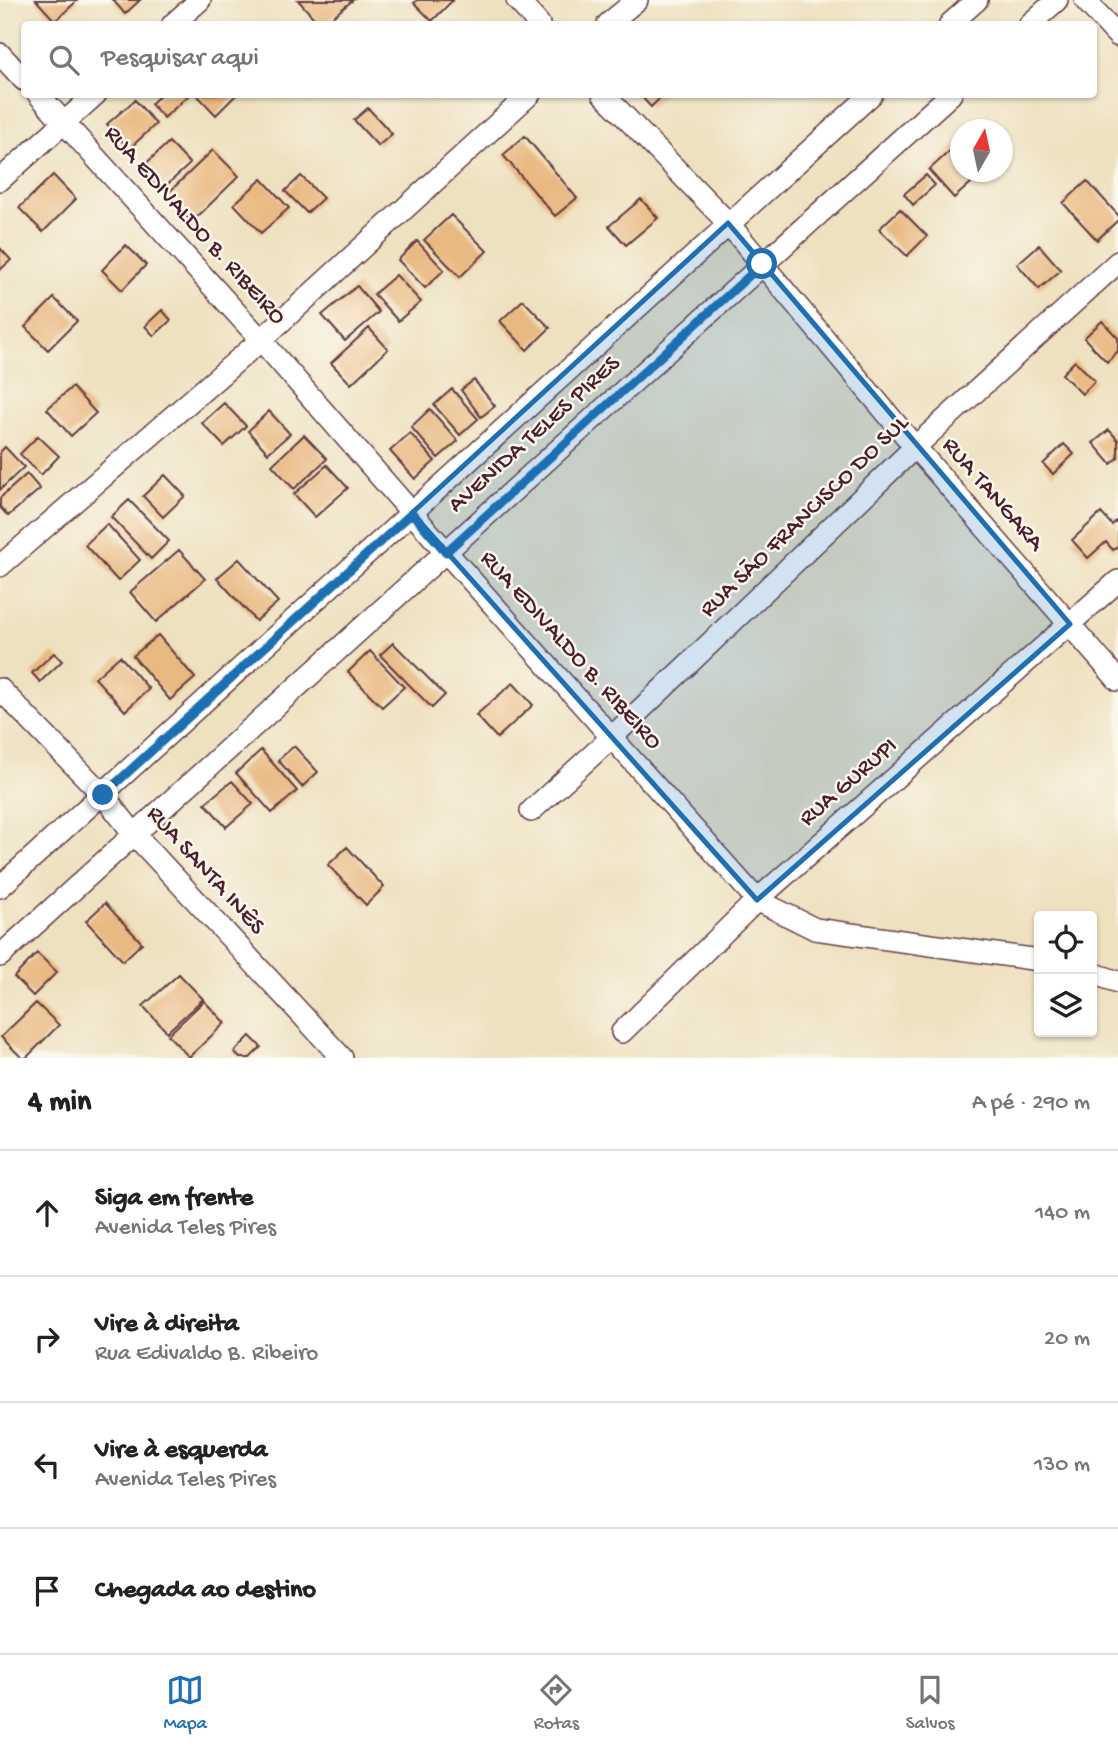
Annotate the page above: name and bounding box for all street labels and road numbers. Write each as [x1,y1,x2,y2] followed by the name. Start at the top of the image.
[97,120,291,332] street label: RUA EDIVALDO B. RIBEIRO
[443,349,628,520] street label: AVENIDA TELES PIRES
[695,409,916,624] street label: RUA SÃO FRANCISCO DO SUL
[935,432,1051,559] street label: RUA TANGARA
[473,545,667,757] street label: RUA EDIVALDO B. RIBEIRO
[794,732,904,834] street label: RUA GURUPI
[139,800,271,942] street label: RUA SANTA INÊS

